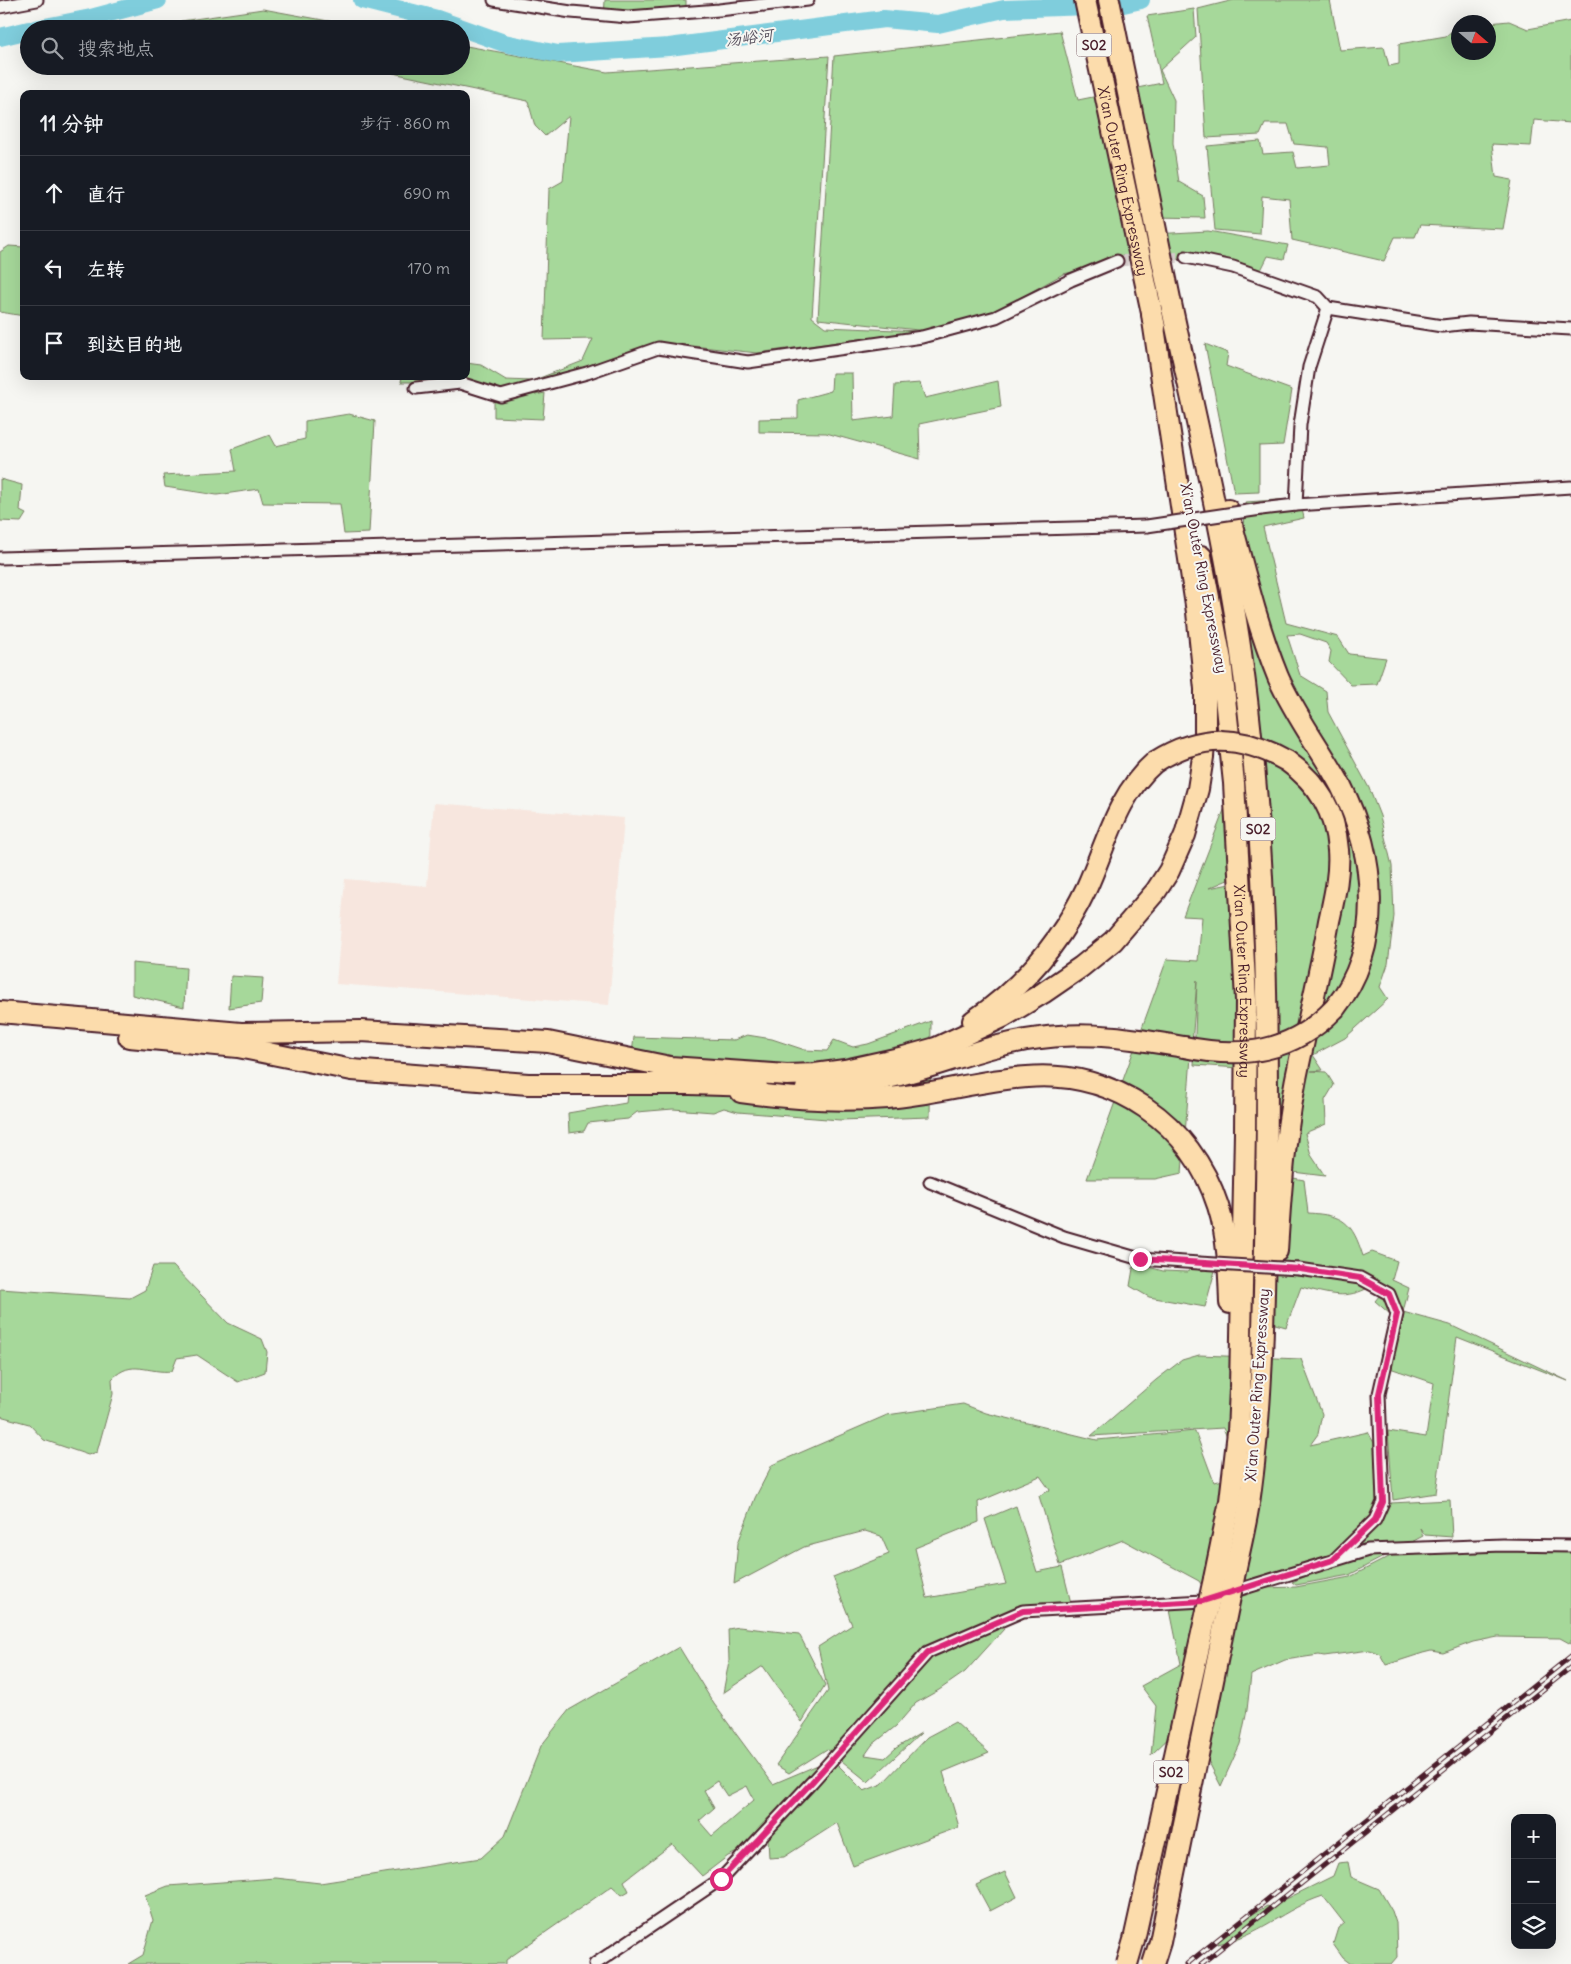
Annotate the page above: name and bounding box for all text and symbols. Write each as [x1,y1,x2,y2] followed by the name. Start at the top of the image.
[1451,15,1496,60] north arrow
[20,20,470,75] search box
[724,24,777,50] water label: 汤峪河
[38,34,66,62] icon: search
[1076,34,1112,56] road number: S02
[78,36,154,60] text: 搜索地点
[1094,84,1153,278] street label: Xi'an Outer Ring Expressway
[40,110,104,137] text: 11 分钟
[360,113,450,133] text: 步行 · 860 m
[40,179,68,207] icon: ahead
[87,182,125,206] text: 直行
[403,183,450,203] text: 690 m
[40,254,68,282] icon: left
[87,257,125,281] text: 左转
[407,258,450,278] text: 170 m
[40,329,68,357] icon: arrive
[87,332,182,356] text: 到达目的地
[1176,481,1232,675] street label: Xi'an Outer Ring Expressway
[1240,818,1276,841] road number: S02
[1230,884,1256,1078] street label: Xi'an Outer Ring Expressway
[1129,1248,1152,1271] route end
[1241,1288,1273,1482] street label: Xi'an Outer Ring Expressway
[1154,1760,1188,1784] road number: S02
[1511,1814,1556,1949] map controls
[1511,1814,1556,1859] button: +
[1511,1859,1556,1904] button: −
[710,1868,733,1891] route start
[1511,1904,1556,1949] button: layers

